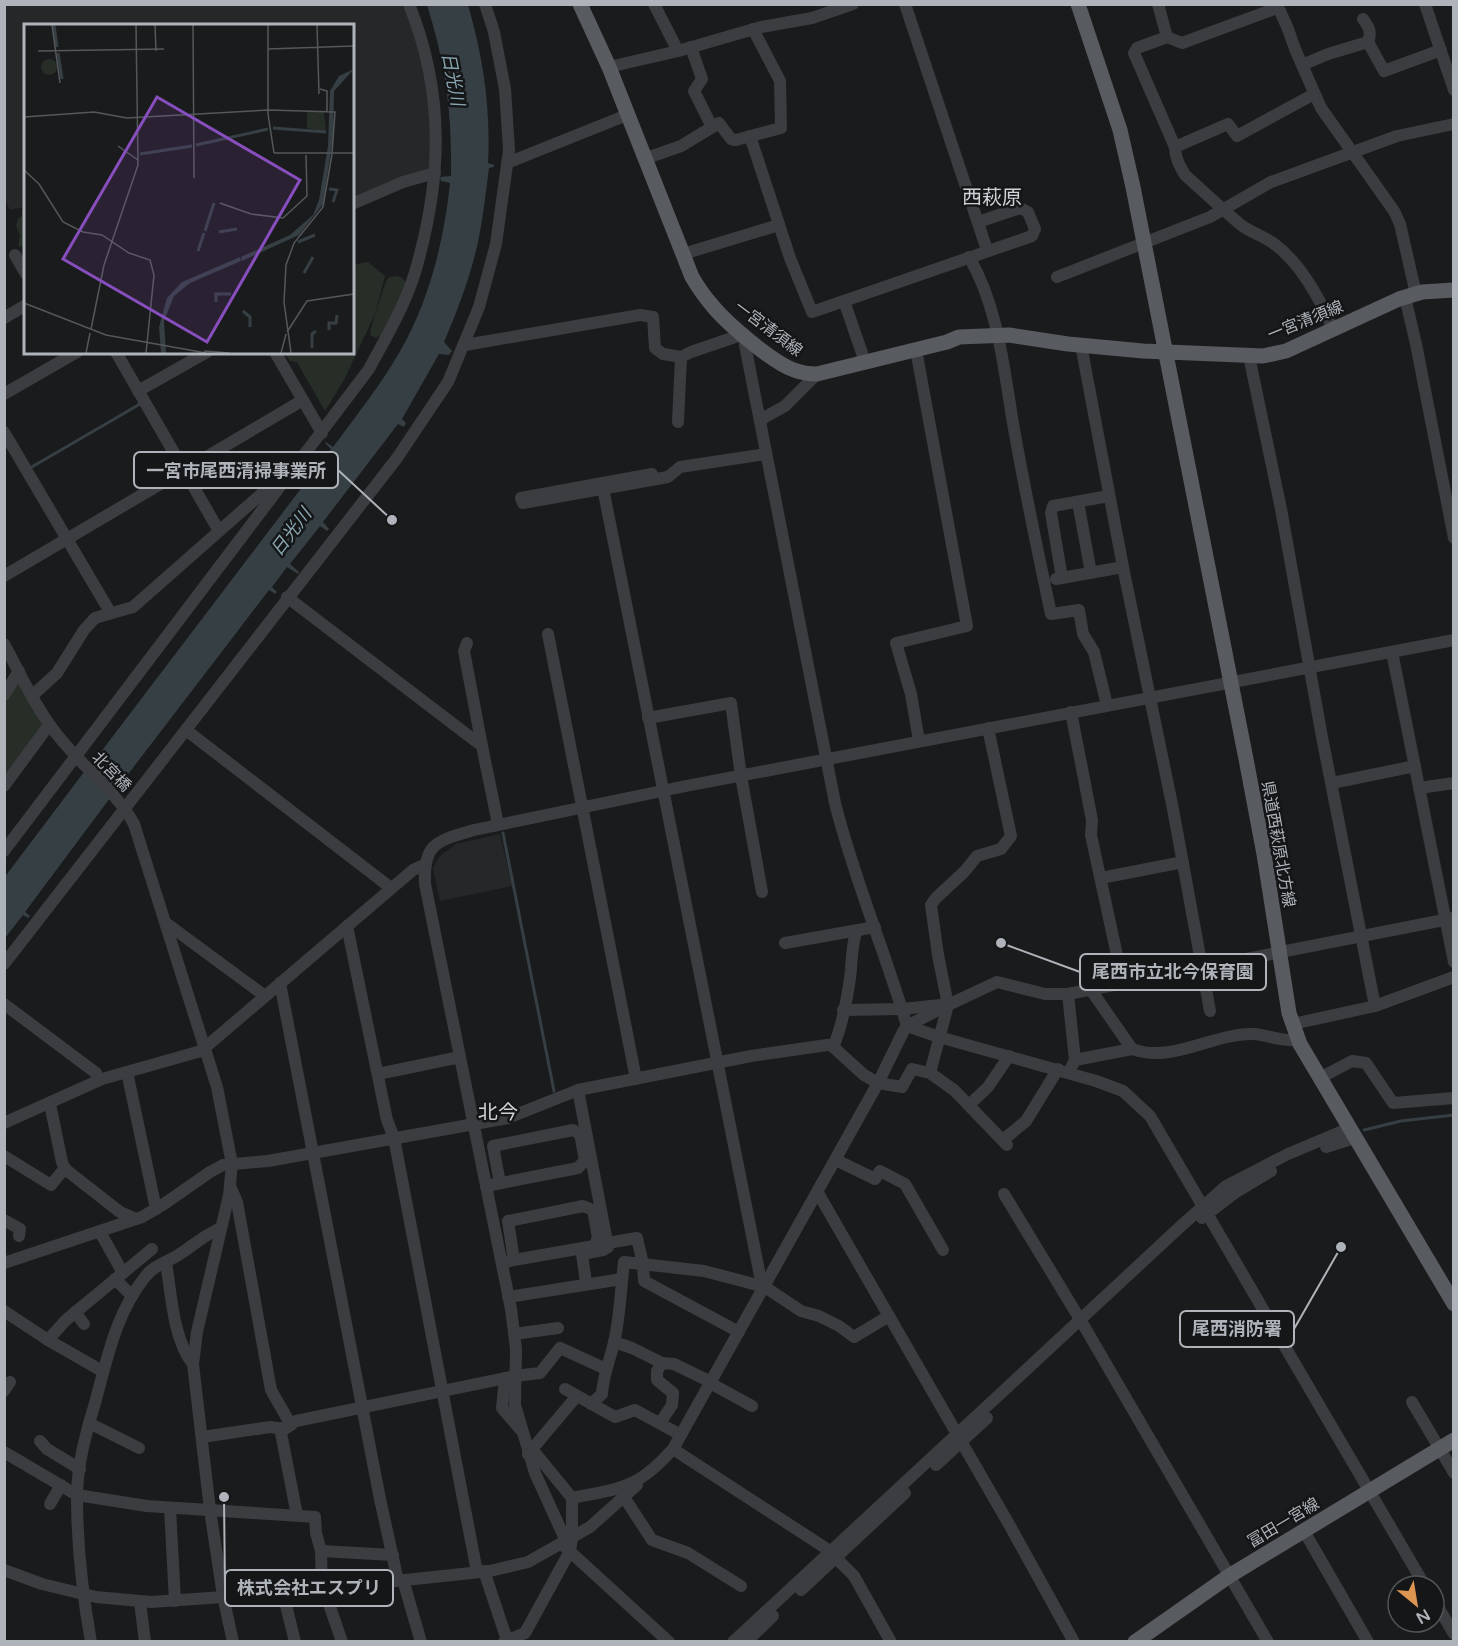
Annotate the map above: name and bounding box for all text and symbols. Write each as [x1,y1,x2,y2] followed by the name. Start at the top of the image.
[24,24,354,354] inset map
[437,50,469,110] water label: 日光川
[962,186,1022,210] district label: 西萩原
[730,297,806,361] street label: 一宮清須線
[1265,297,1346,345] street label: 一宮清須線
[134,452,338,488] callout: 一宮市尾西清掃事業所
[146,460,326,482] text: 一宮市尾西清掃事業所
[266,502,317,560] water label: 日光川
[87,747,135,796] street label: 北宮橋
[1257,779,1299,909] street label: 県道西萩原北方線
[1080,954,1266,990] callout: 尾西市立北今保育園
[1092,961,1254,983] text: 尾西市立北今保育園
[478,1101,518,1125] district label: 北今
[1180,1311,1294,1347] callout: 尾西消防署
[1192,1318,1282,1340] text: 尾西消防署
[1244,1494,1323,1552] street label: 冨田一宮線
[225,1570,393,1606] callout: 株式会社エスプリ
[1386,1574,1446,1634] north arrow
[237,1577,381,1599] text: 株式会社エスプリ
[1412,1604,1434,1628] text: N

